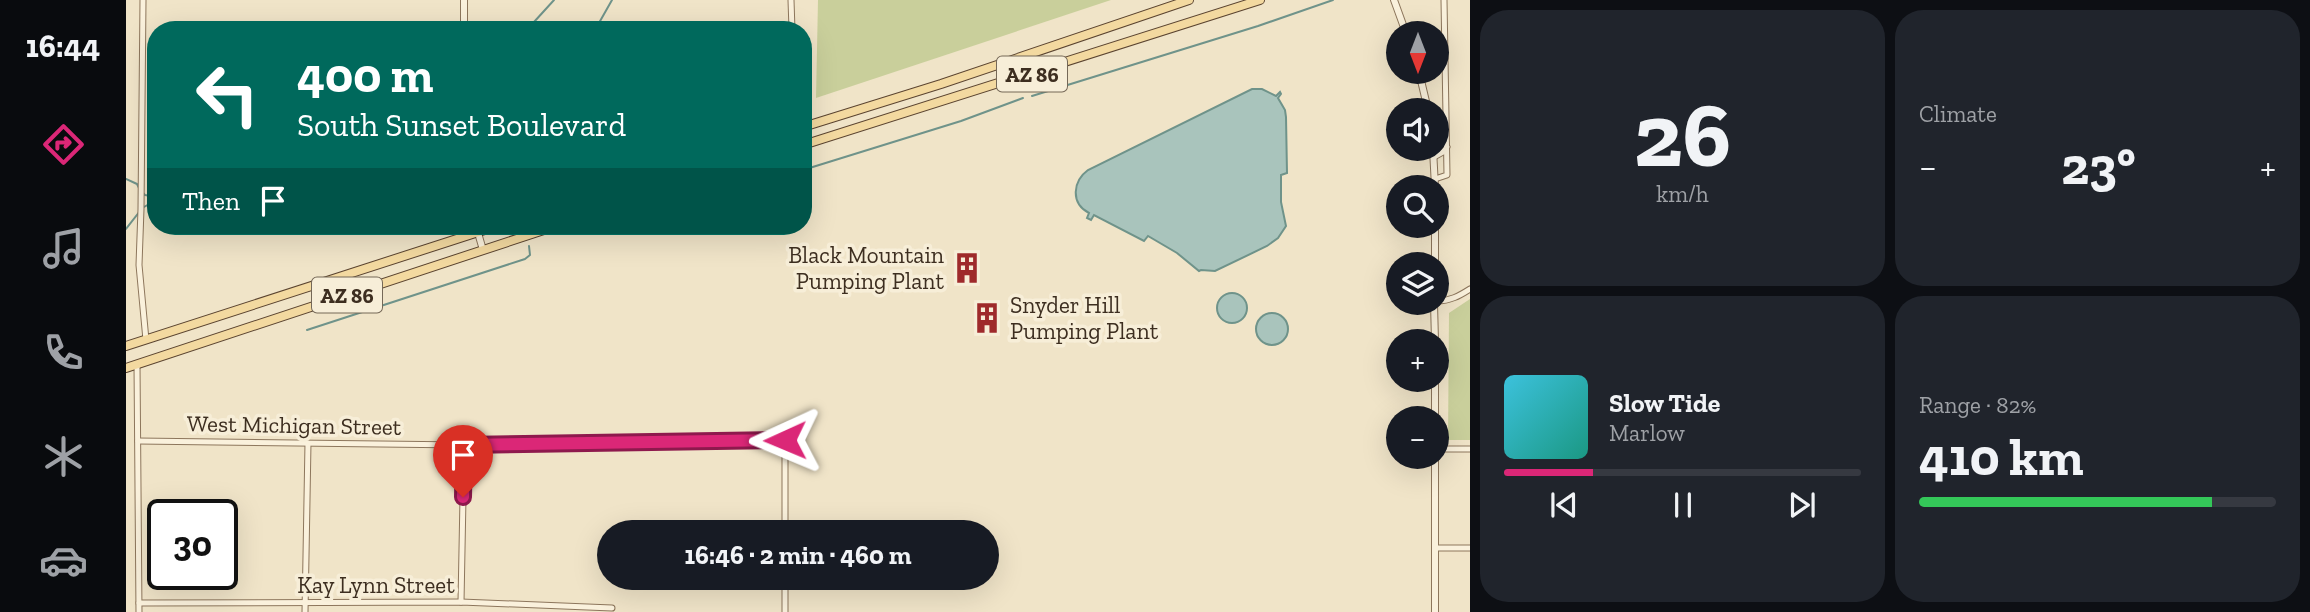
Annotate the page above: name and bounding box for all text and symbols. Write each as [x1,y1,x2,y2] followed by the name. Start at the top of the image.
[1386,21,1449,84] north arrow
[1386,21,1449,469] map controls
[26,27,100,65] text: 16:44
[297,46,433,105] text: 400 m
[182,49,273,140] icon: left
[997,56,1067,92] road number: AZ 86
[1634,80,1731,189] text: 26
[1386,98,1449,161] button: sound
[1919,100,1997,128] text: Climate
[297,106,626,144] text: South Sunset Boulevard
[39,120,88,169] icon: directions
[2061,135,2136,197] text: 23°
[1919,144,1937,190] text: −
[2260,144,2276,190] text: +
[1386,175,1449,238] button: search
[1656,180,1709,208] text: km/h
[254,182,292,220] icon: arrive
[182,185,240,217] text: Then
[39,224,88,273] icon: music
[788,241,944,295] place label: Black Mountain Pumping Plant
[950,251,984,285] building icon: Black Mountain Pumping Plant
[1386,252,1449,315] button: layers
[312,278,382,312] road number: AZ 86
[1010,291,1159,345] place label: Snyder Hill Pumping Plant
[970,301,1004,335] building icon: Snyder Hill Pumping Plant
[39,328,88,377] icon: phone
[1386,329,1449,392] button: +
[1609,387,1720,419] text: Slow Tide
[1919,391,2036,419] text: Range · 82%
[748,403,822,477] position arrow
[1386,406,1449,469] button: −
[187,409,402,441] street label: West Michigan Street
[1609,419,1685,447] text: Marlow
[433,425,493,497] pin
[1919,426,2084,488] text: 410 km
[39,432,88,481] icon: climate
[444,436,482,474] icon: arrive
[1545,486,1583,524] icon: previous
[1664,486,1702,524] icon: pause
[1783,486,1821,524] icon: next
[147,499,238,590] speed limit sign: 30
[39,536,88,585] icon: car
[684,539,912,571] text: 16:46 · 2 min · 460 m
[297,571,455,599] street label: Kay Lynn Street

